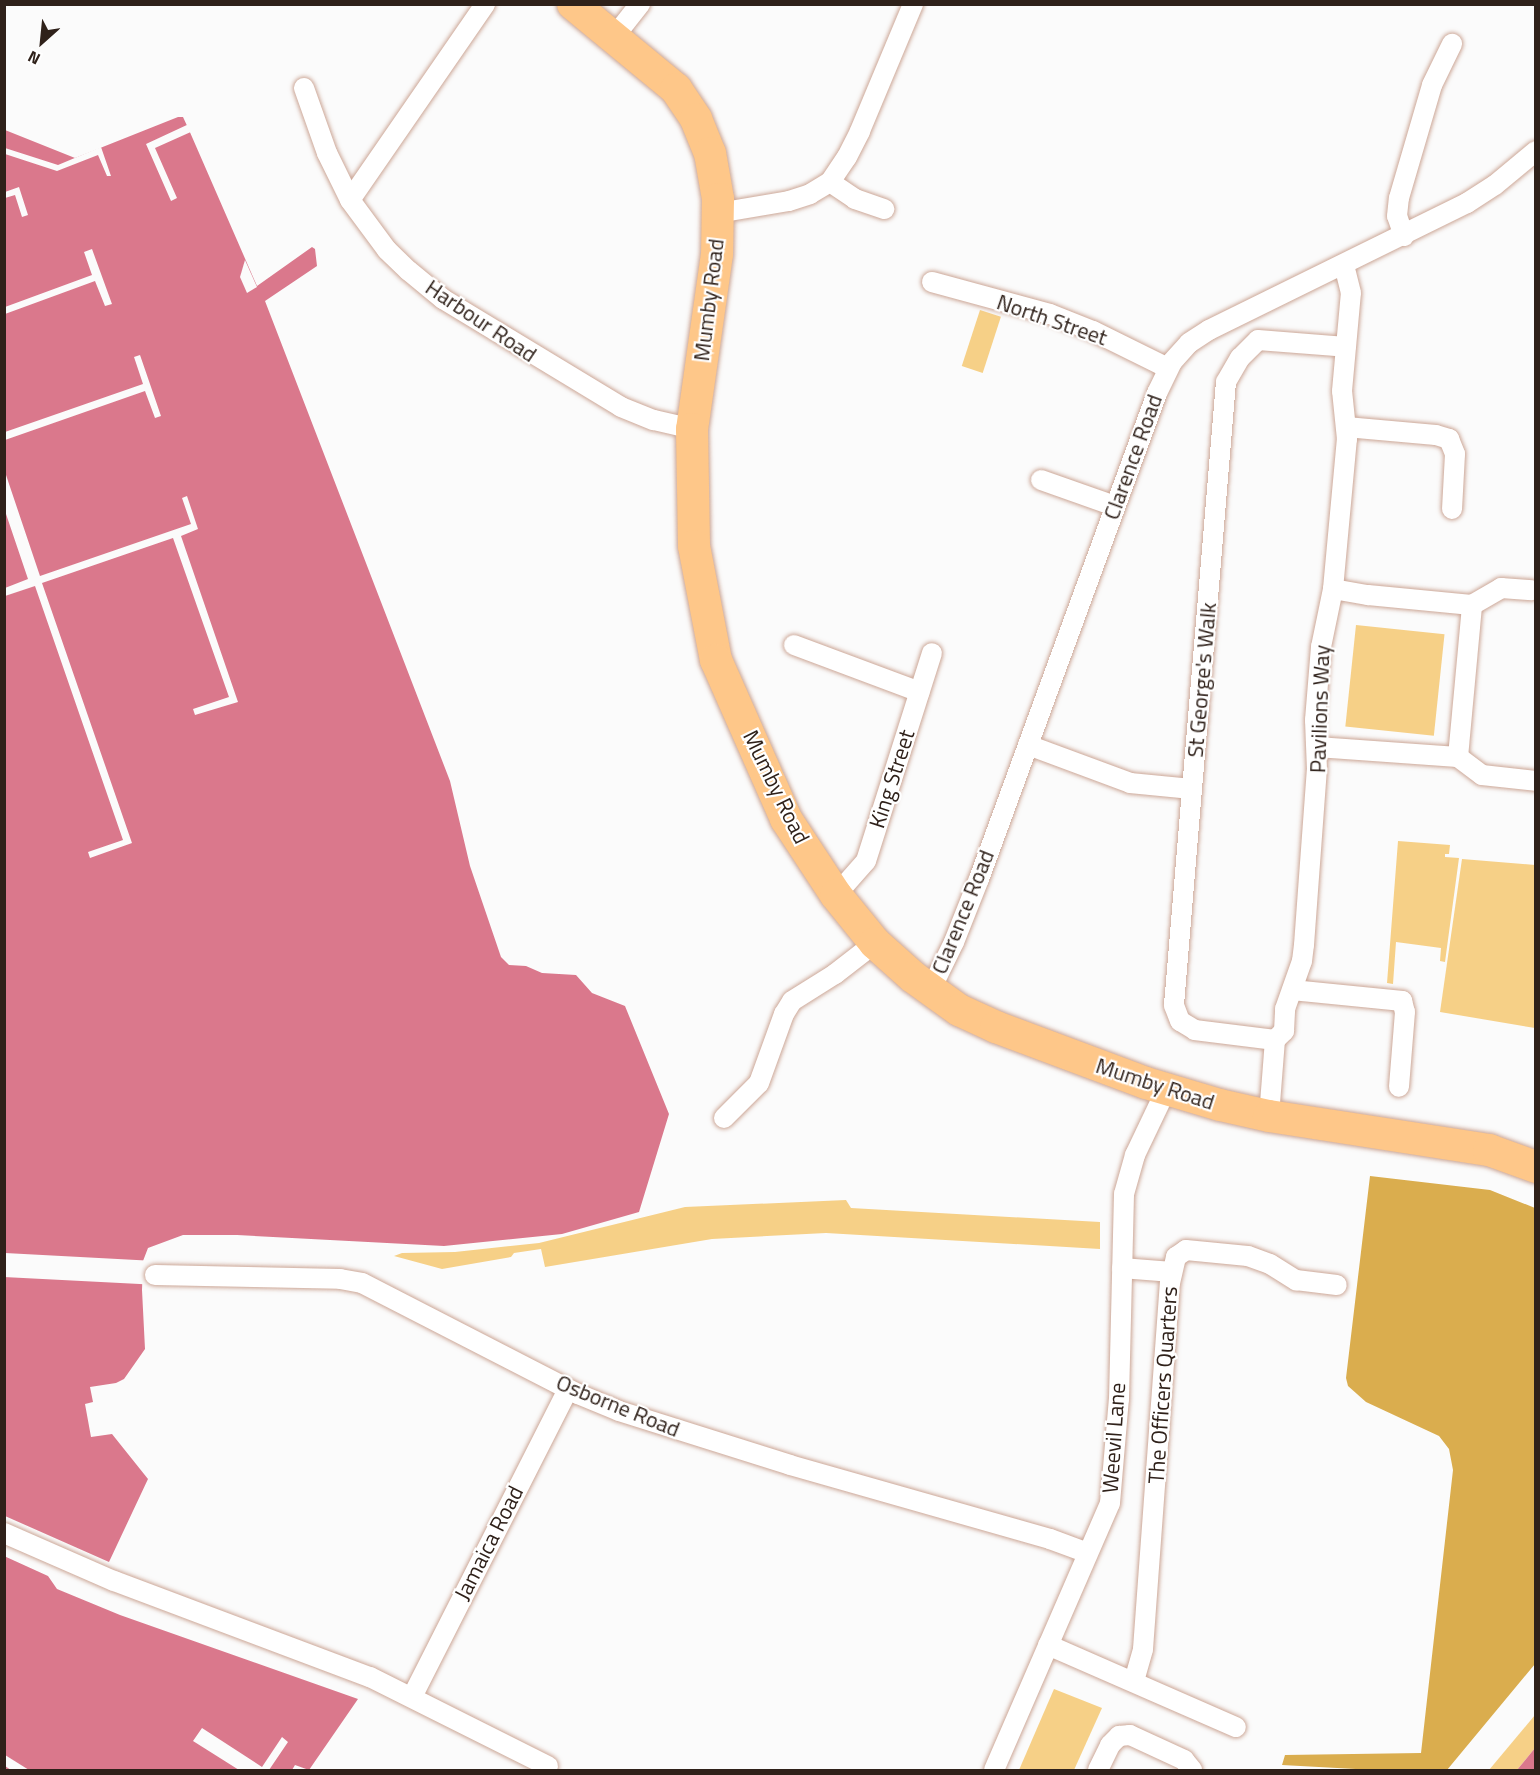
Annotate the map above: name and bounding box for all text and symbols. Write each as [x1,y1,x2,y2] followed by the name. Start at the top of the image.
[12,12,72,72] north arrow
[23,45,44,71] text: N
[688,237,730,363] street label: Mumby Road
[420,274,542,368] street label: Harbour Road
[993,289,1111,351] street label: North Street
[1098,391,1168,523] street label: Clarence Road
[1182,601,1222,759] street label: St George's Walk
[1305,644,1335,774] street label: Pavilions Way
[737,726,815,848] street label: Mumby Road
[864,726,920,832] street label: King Street
[926,846,1000,978] street label: Clarence Road
[1092,1052,1218,1116] street label: Mumby Road
[1143,1285,1183,1485] street label: The Officers Quarters
[552,1369,684,1443] street label: Osborne Road
[1097,1382,1131,1494] street label: Weevil Lane
[449,1481,529,1605] street label: Jamaica Road

